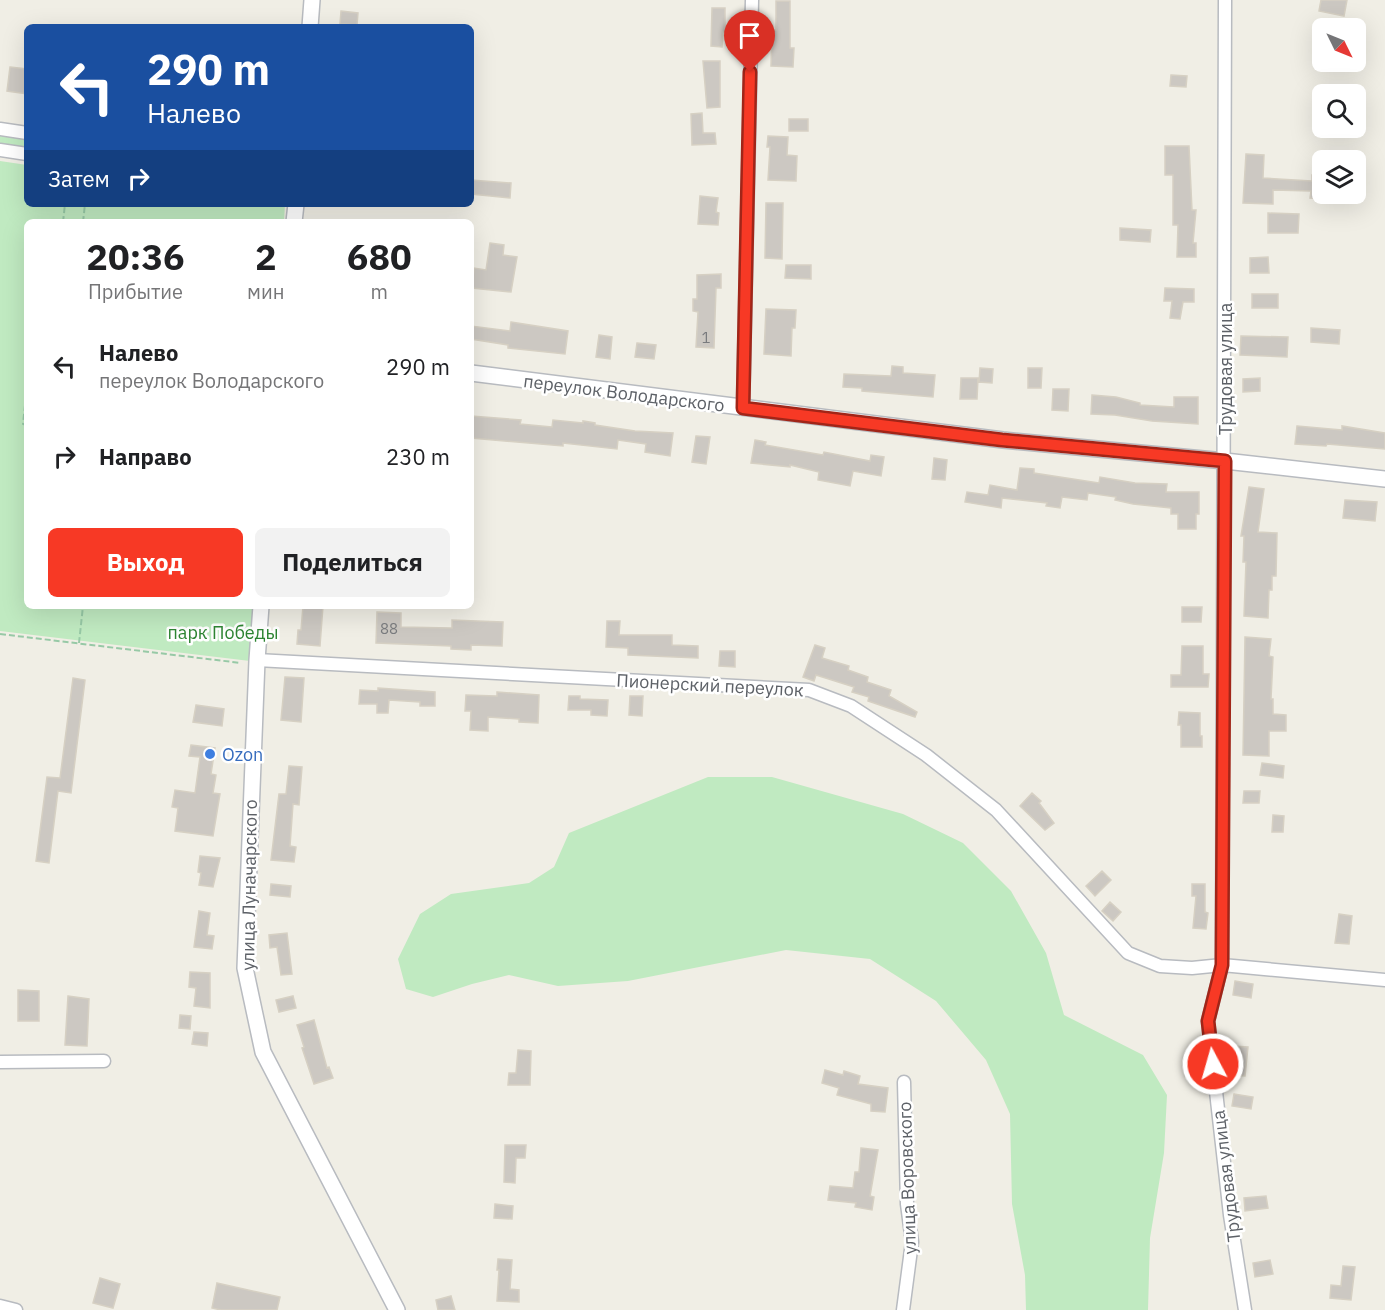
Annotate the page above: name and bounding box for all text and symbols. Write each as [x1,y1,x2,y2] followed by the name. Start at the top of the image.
[724,10,775,72] pin
[1312,18,1366,72] north arrow
[1312,18,1366,204] map controls
[733,19,766,52] icon: arrive
[147,42,270,97] text: 290 m
[48,48,126,126] icon: left
[1312,84,1366,138] button: search
[147,95,241,130] text: Налево
[1312,150,1366,204] button: layers
[122,162,155,195] icon: right
[48,164,110,193] text: Затем
[86,233,185,280] text: 20:36
[255,233,277,280] text: 2
[347,233,412,280] text: 680
[88,278,183,305] text: Прибытие
[247,278,284,305] text: мин
[370,278,388,305] text: m
[1214,302,1237,435] street label: Трудовая улица
[701,328,711,347] house number: 1
[99,338,178,367] text: Налево
[48,350,81,383] icon: left
[386,352,450,381] text: 290 m
[99,367,324,394] text: переулок Володарского
[522,369,726,417] street label: переулок Володарского
[48,440,81,473] icon: right
[99,442,192,471] text: Направо
[386,442,450,471] text: 230 m
[48,528,243,597] button: Выход
[255,528,450,597] button: Поделиться
[380,619,398,638] house number: 88
[168,621,278,644] park label: парк Победы
[616,669,804,701] street label: Пионерский переулок
[222,743,263,766] place label: Ozon
[203,747,217,761] marker: Ozon
[236,799,262,971] street label: улица Луначарского
[1181,1032,1245,1096] position arrow
[893,1101,921,1255] street label: улица Воровского
[1206,1108,1245,1243] street label: Трудовая улица

